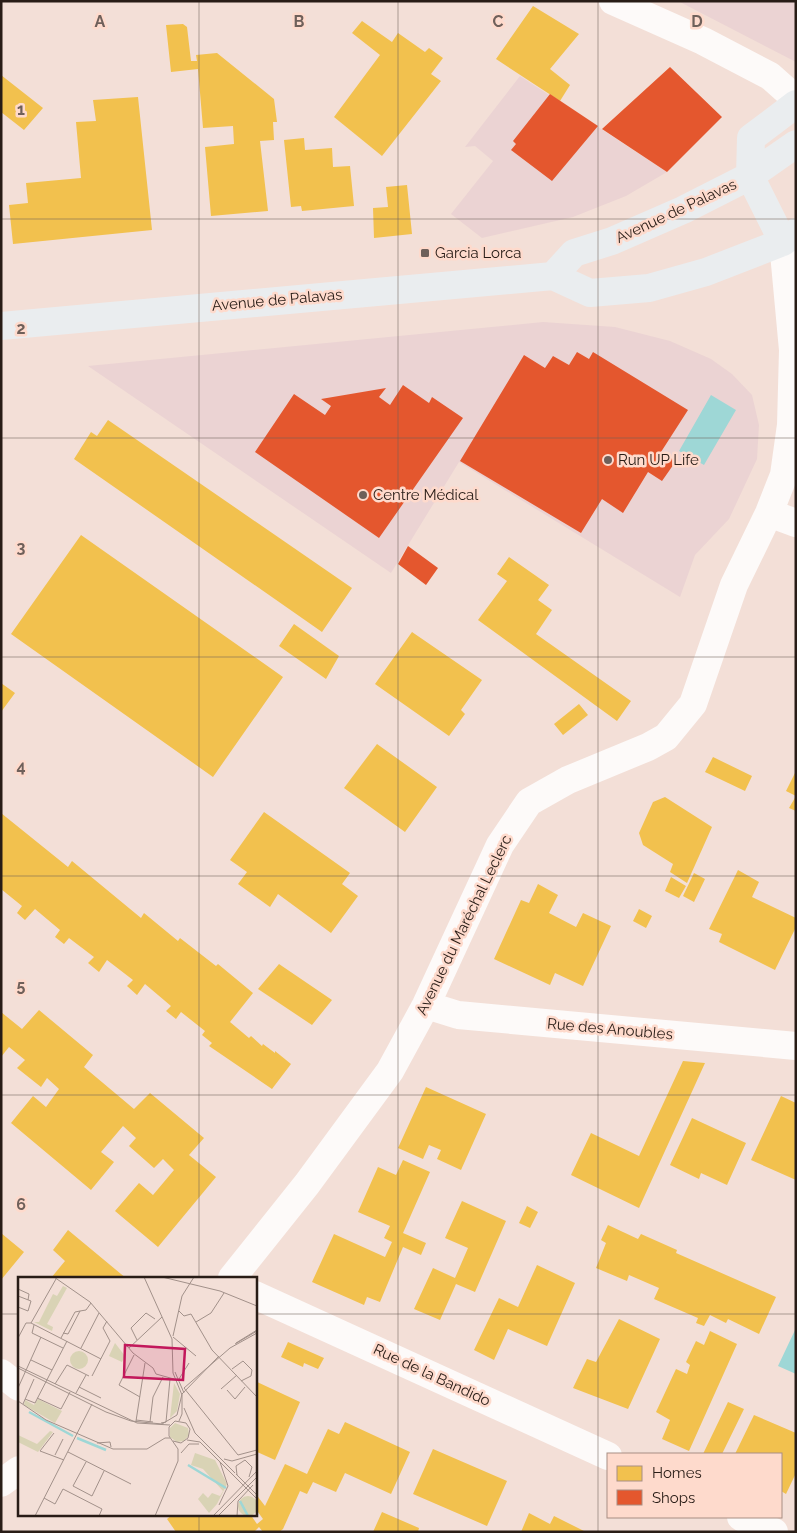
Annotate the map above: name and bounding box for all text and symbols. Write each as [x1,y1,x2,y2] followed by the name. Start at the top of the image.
[95,12,106,31] text: A
[294,12,305,31] text: B
[493,12,504,31] text: C
[691,12,703,31] text: D
[17,100,25,119] text: 1
[613,175,739,247] street label: Avenue de Palavas
[435,244,521,262] place label: Garcia Lorca
[419,247,431,259] marker: Garcia Lorca
[211,285,343,315] street label: Avenue de Palavas
[16,319,26,338] text: 2
[618,451,699,469] place label: Run UP Life
[602,454,614,466] marker: Run UP Life
[373,486,479,504] place label: Centre Médical
[357,489,369,501] marker: Centre Médical
[17,538,26,557] text: 3
[16,757,26,776] text: 4
[413,832,515,1018] street label: Avenue du Maréchal Leclerc
[17,976,26,995] text: 5
[546,1015,674,1043] street label: Rue des Anoubles
[16,1195,26,1214] text: 6
[18,1277,256,1516] inset map
[371,1340,493,1410] street label: Rue de la Bandido
[607,1453,782,1518] legend
[652,1464,702,1482] text: Homes
[652,1489,695,1507] text: Shops

